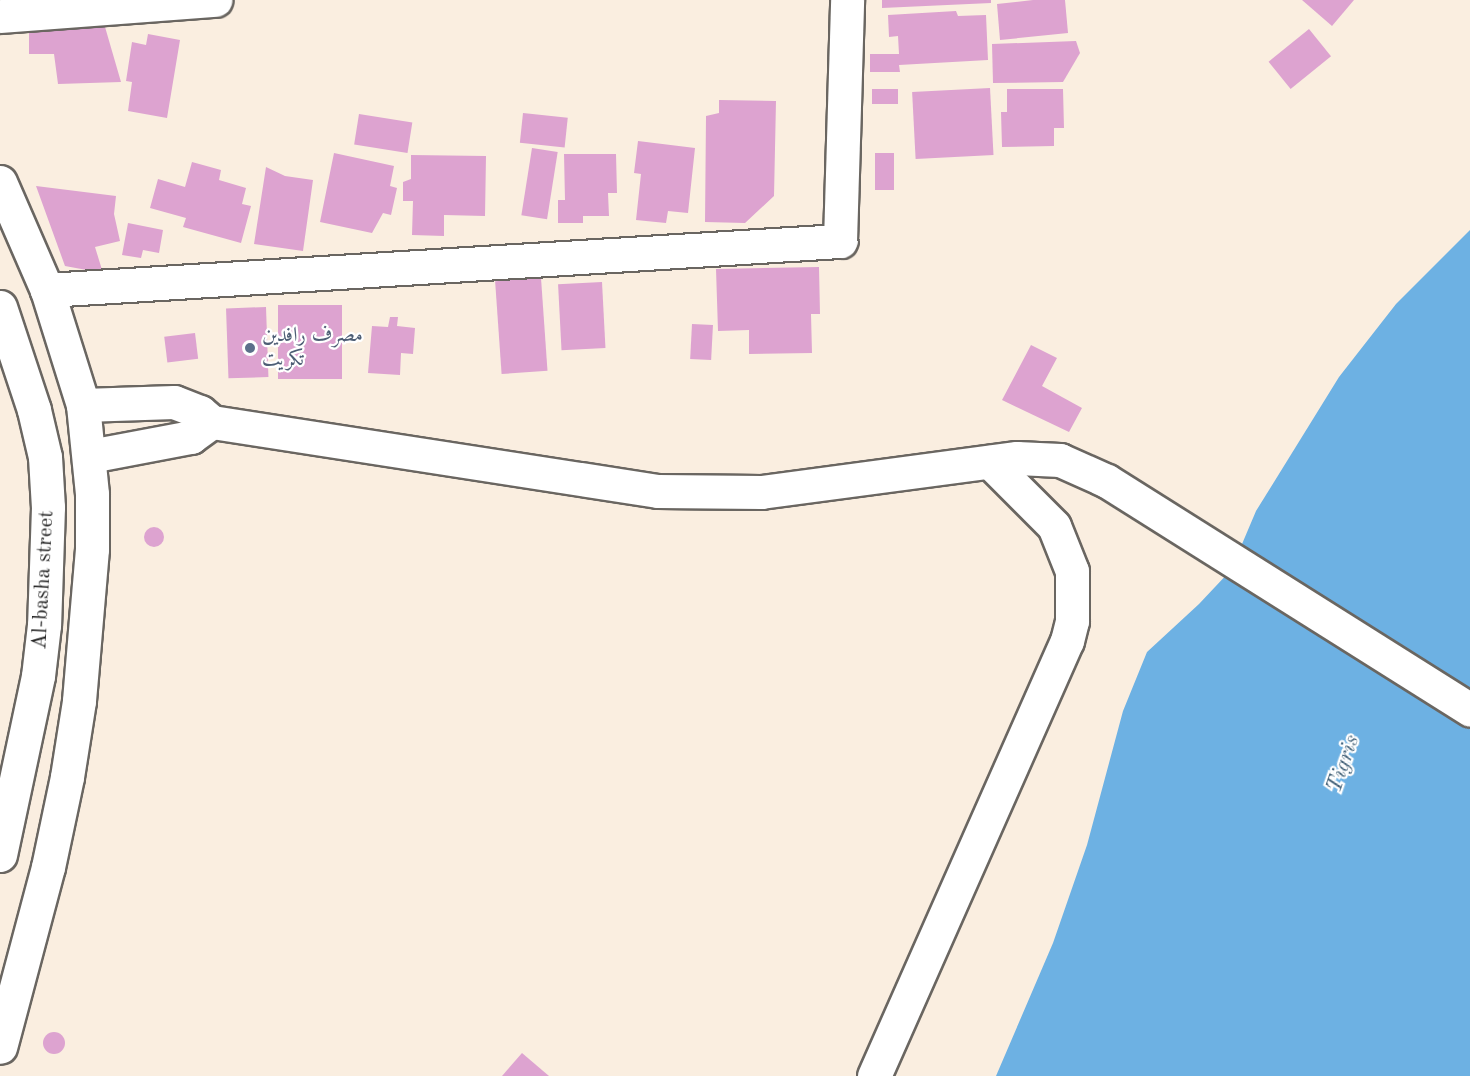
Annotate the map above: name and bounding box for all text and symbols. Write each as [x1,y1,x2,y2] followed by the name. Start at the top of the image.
[262,323,363,373] place label: مصرف رافدين تكريت
[243,341,257,355] marker: مصرف رافدين تكريت
[28,510,60,650] street label: Al-basha street
[1322,732,1366,796] water label: Tigris

